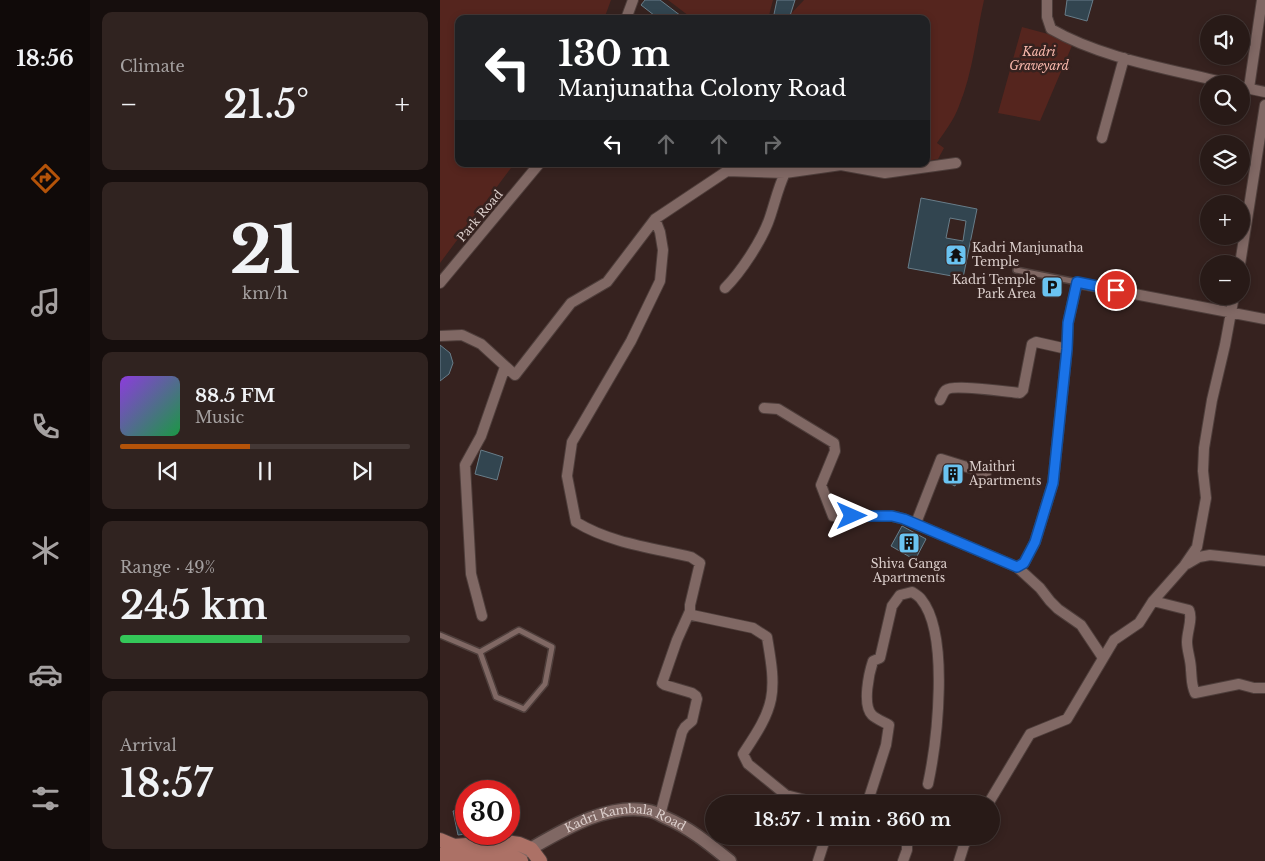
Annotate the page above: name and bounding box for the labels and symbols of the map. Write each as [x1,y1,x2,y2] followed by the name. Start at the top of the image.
[1009,44,1070,73] park label: Kadri Graveyard
[454,187,506,245] street label: Park Road
[972,240,1084,269] place label: Kadri Manjunatha Temple
[944,243,968,267] temple icon: Kadri Manjunatha Temple
[1095,269,1137,311] pin
[952,272,1036,301] place label: Kadri Temple Park Area
[1040,275,1064,299] parking icon: Kadri Temple Park Area
[968,459,1041,488] place label: Maithri Apartments
[941,462,965,486] building icon: Maithri Apartments
[825,489,877,541] position arrow
[897,531,921,555] building icon: Shiva Ganga Apartments
[871,556,948,585] place label: Shiva Ganga Apartments
[455,780,520,845] speed limit sign: 30
[562,801,689,836] text: Kadri Kambala Road
[562,823,688,839] street label: Kadri Kambala Road

